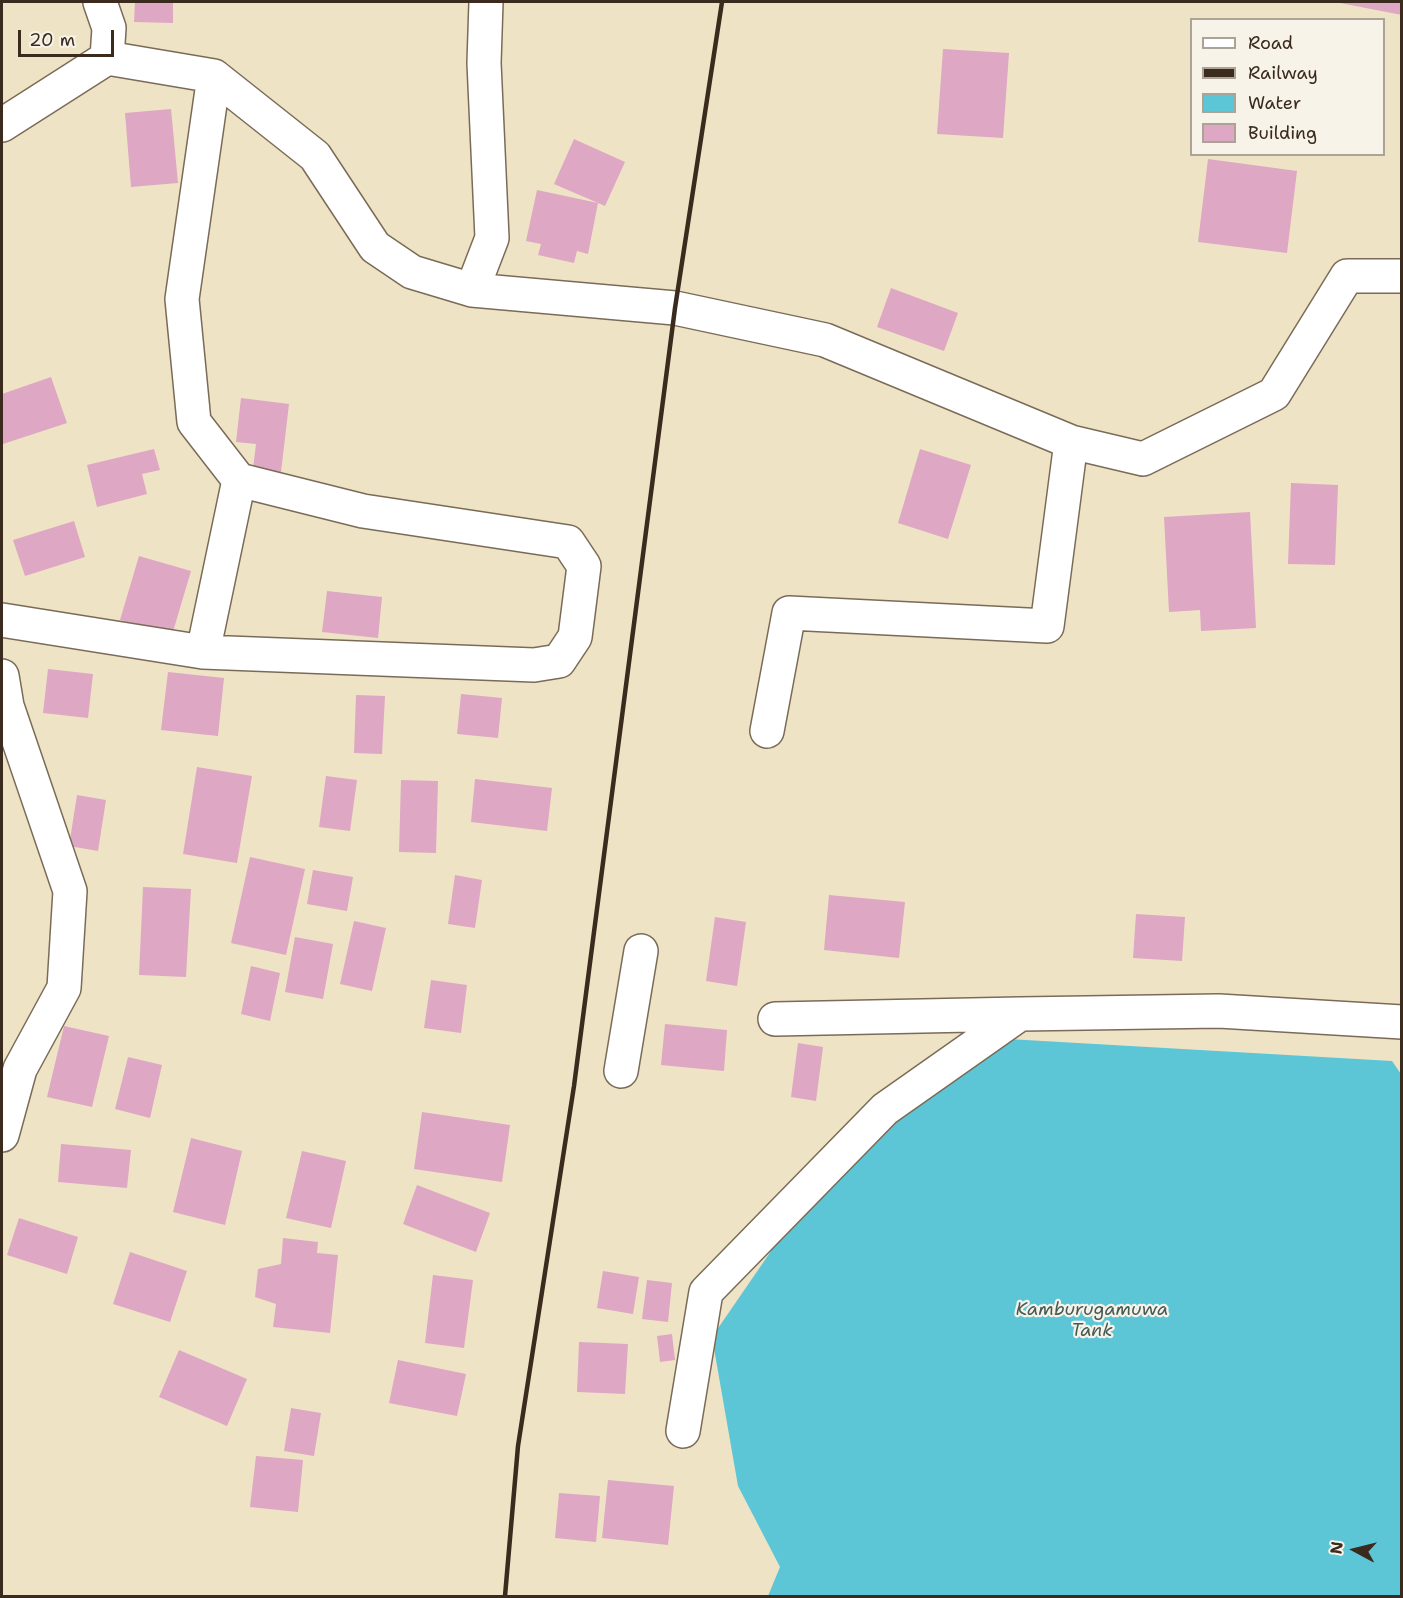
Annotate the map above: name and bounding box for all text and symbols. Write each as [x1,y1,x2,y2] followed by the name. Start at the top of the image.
[21,18,117,56] scale bar
[1190,18,1385,156] legend
[29,28,75,52] text: 20 m
[1248,31,1293,55] text: Road
[1248,61,1318,85] text: Railway
[1248,91,1301,115] text: Water
[1248,121,1317,145] text: Building
[1016,1299,1168,1342] water label: Kamburugamuwa Tank
[1325,1520,1385,1580] north arrow
[1325,1540,1348,1555] text: N

